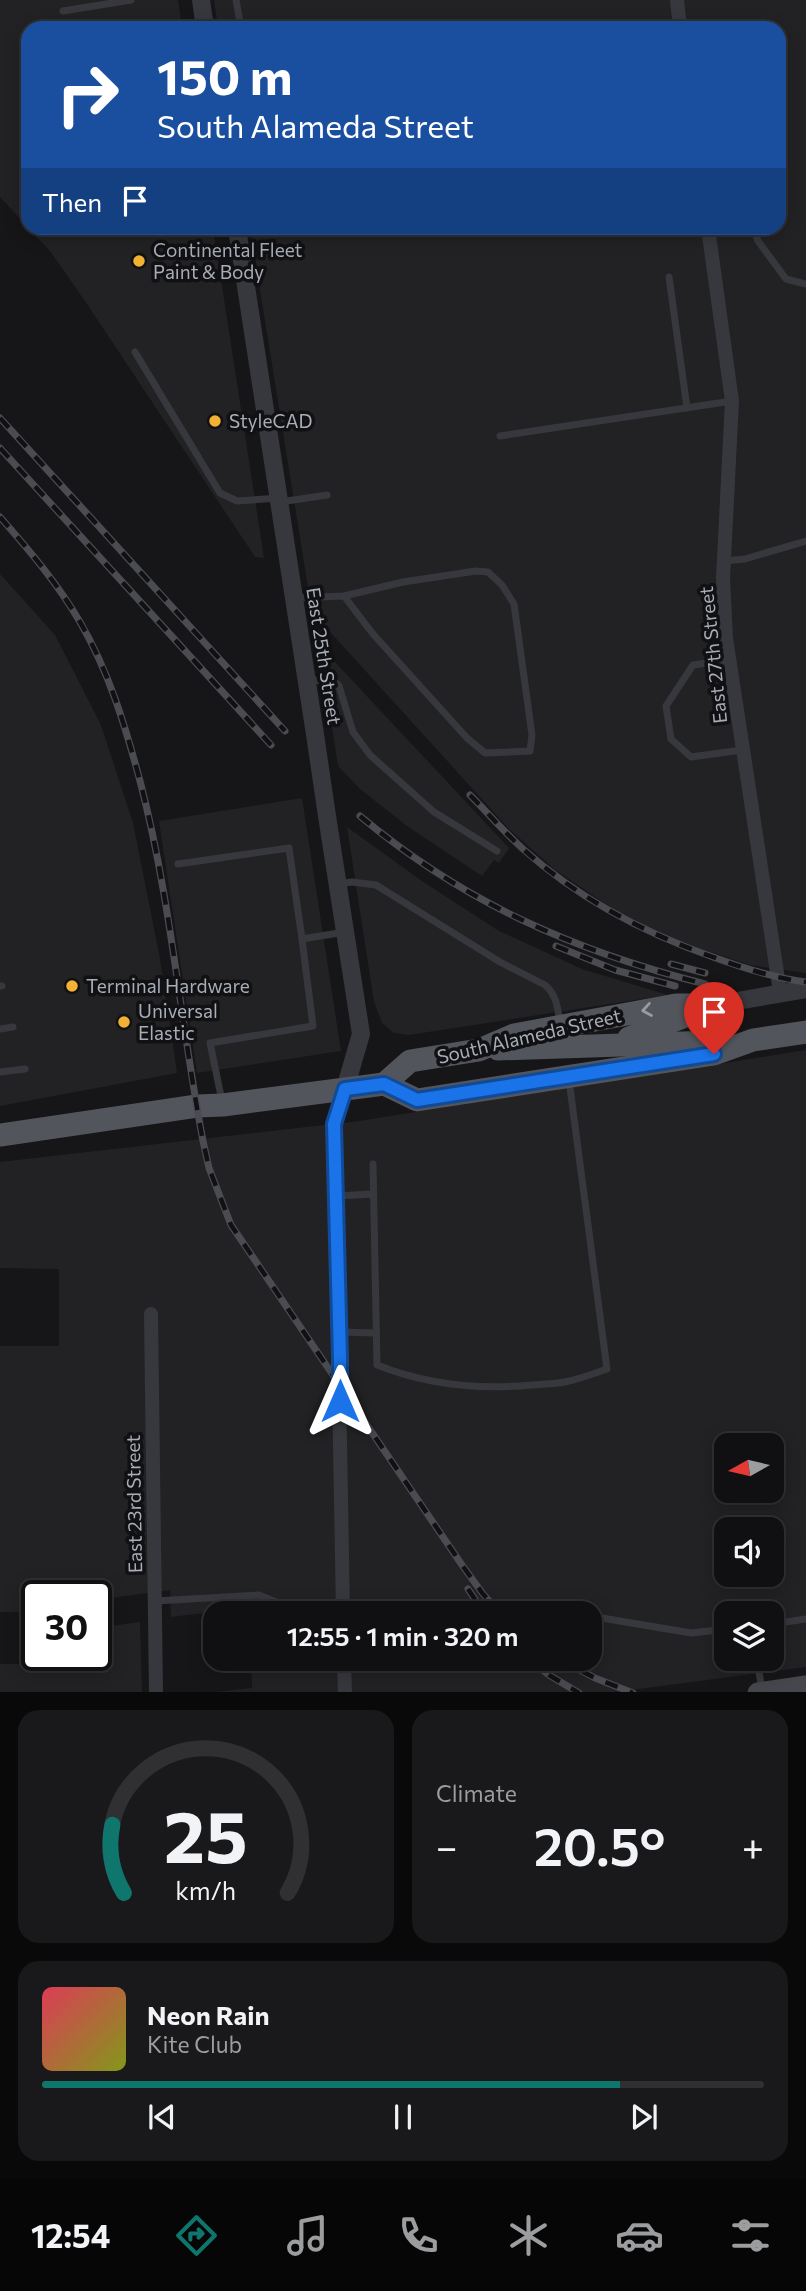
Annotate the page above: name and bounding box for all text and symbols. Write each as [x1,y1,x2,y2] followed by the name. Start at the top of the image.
[157,45,292,105] text: 150 m
[42,49,133,140] icon: right
[157,105,474,145] text: South Alameda Street
[116,182,154,220] icon: arrive
[42,186,102,217] text: Then
[153,238,303,283] place label: Continental Fleet Paint & Body
[131,253,147,269] marker: Continental Fleet Paint & Body
[229,409,313,432] place label: StyleCAD
[207,413,223,429] marker: StyleCAD
[694,585,731,725] street label: East 27th Street
[302,586,347,726] street label: East 25th Street
[86,974,250,997] place label: Terminal Hardware
[64,978,80,994] marker: Terminal Hardware
[684,982,744,1054] pin
[695,993,733,1031] icon: arrive
[138,999,218,1044] place label: Universal Elastic
[641,1002,652,1017] one-way arrow
[435,1003,623,1068] street label: South Alameda Street
[116,1014,132,1030] marker: Universal Elastic
[303,1364,377,1438] position arrow
[714,1433,784,1503] north arrow
[714,1433,784,1671] map controls
[121,1435,146,1573] street label: East 23rd Street
[714,1517,784,1587] button: sound
[21,1580,112,1671] speed limit sign: 30
[714,1601,784,1671] button: layers
[287,1620,518,1651] text: 12:55 · 1 min · 320 m
[436,1779,517,1807] text: Climate
[164,1789,248,1878] text: 25
[534,1813,665,1877] text: 20.5°
[436,1822,458,1869] text: −
[742,1822,764,1869] text: +
[176,1874,236,1904] text: km/h
[147,1999,270,2030] text: Neon Rain
[147,2030,242,2058] text: Kite Club
[143,2098,181,2136] icon: previous
[384,2098,422,2136] icon: pause
[625,2098,663,2136] icon: next
[172,2211,221,2260] icon: directions
[283,2211,332,2260] icon: music
[394,2211,443,2260] icon: phone
[504,2211,553,2260] icon: climate
[615,2211,664,2260] icon: car
[726,2211,775,2260] icon: filters
[31,2215,110,2255] text: 12:54

